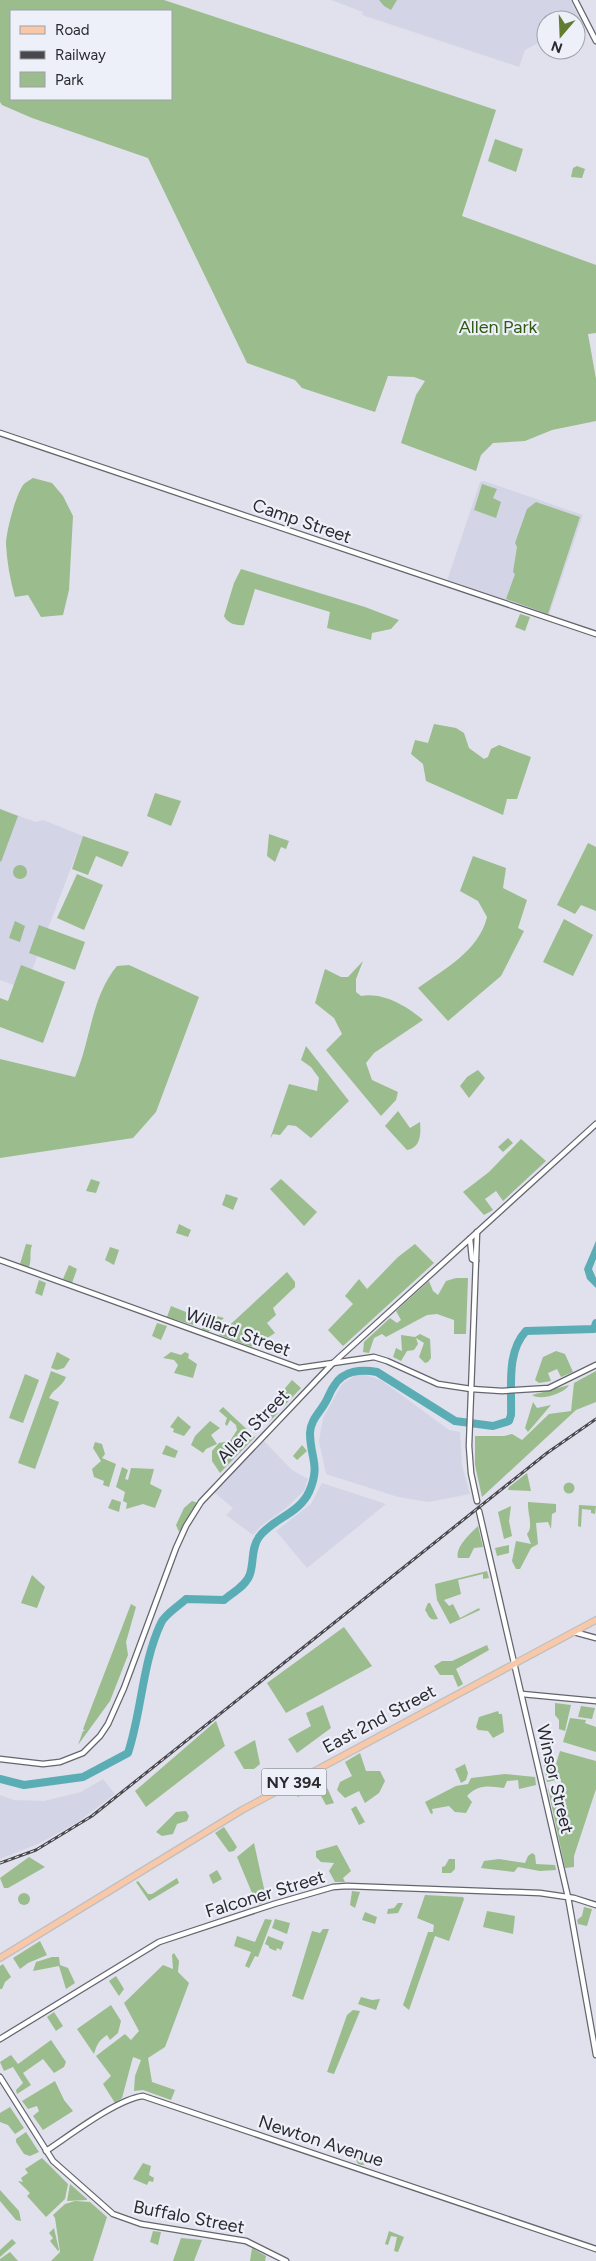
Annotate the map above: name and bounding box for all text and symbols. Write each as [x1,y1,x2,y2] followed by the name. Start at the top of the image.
[10,10,172,100] legend
[536,10,586,60] north arrow
[55,21,90,39] text: Road
[549,37,565,57] text: N
[55,46,106,64] text: Railway
[55,71,84,89] text: Park
[459,316,538,338] park label: Allen Park
[250,494,354,548] street label: Camp Street
[183,1303,294,1361] street label: Willard Street
[212,1384,294,1468] street label: Allen Street
[319,1680,440,1758] street label: East 2nd Street
[532,1722,578,1836] street label: Winsor Street
[262,1768,326,1795] road number: NY 394
[203,1865,328,1923] street label: Falconer Street
[256,2110,386,2172] street label: Newton Avenue
[132,2195,247,2239] street label: Buffalo Street

